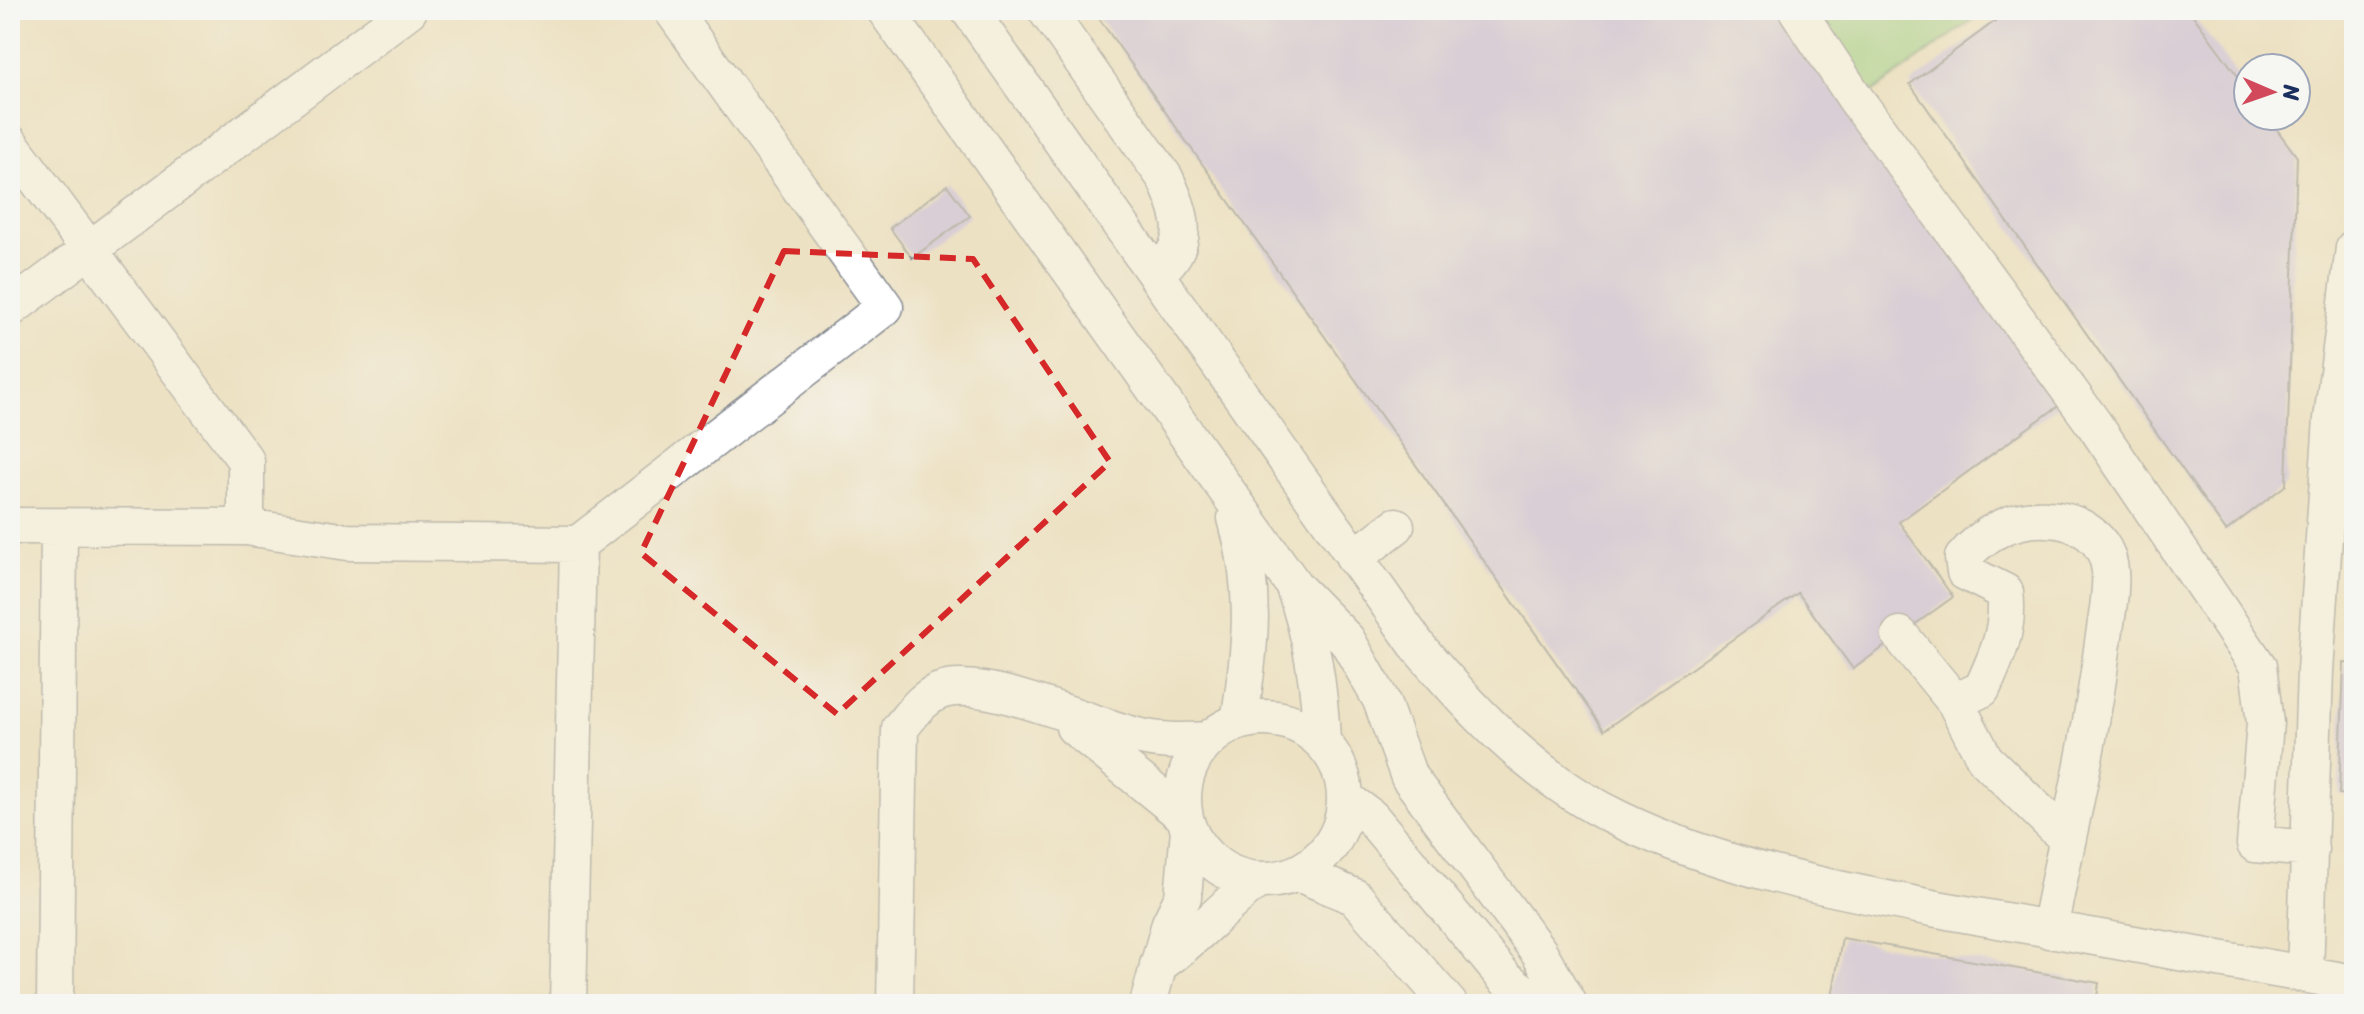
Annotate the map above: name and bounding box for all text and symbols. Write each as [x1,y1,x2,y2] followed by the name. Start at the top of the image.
[2232,52,2312,132] north arrow
[2272,83,2311,102] text: N

